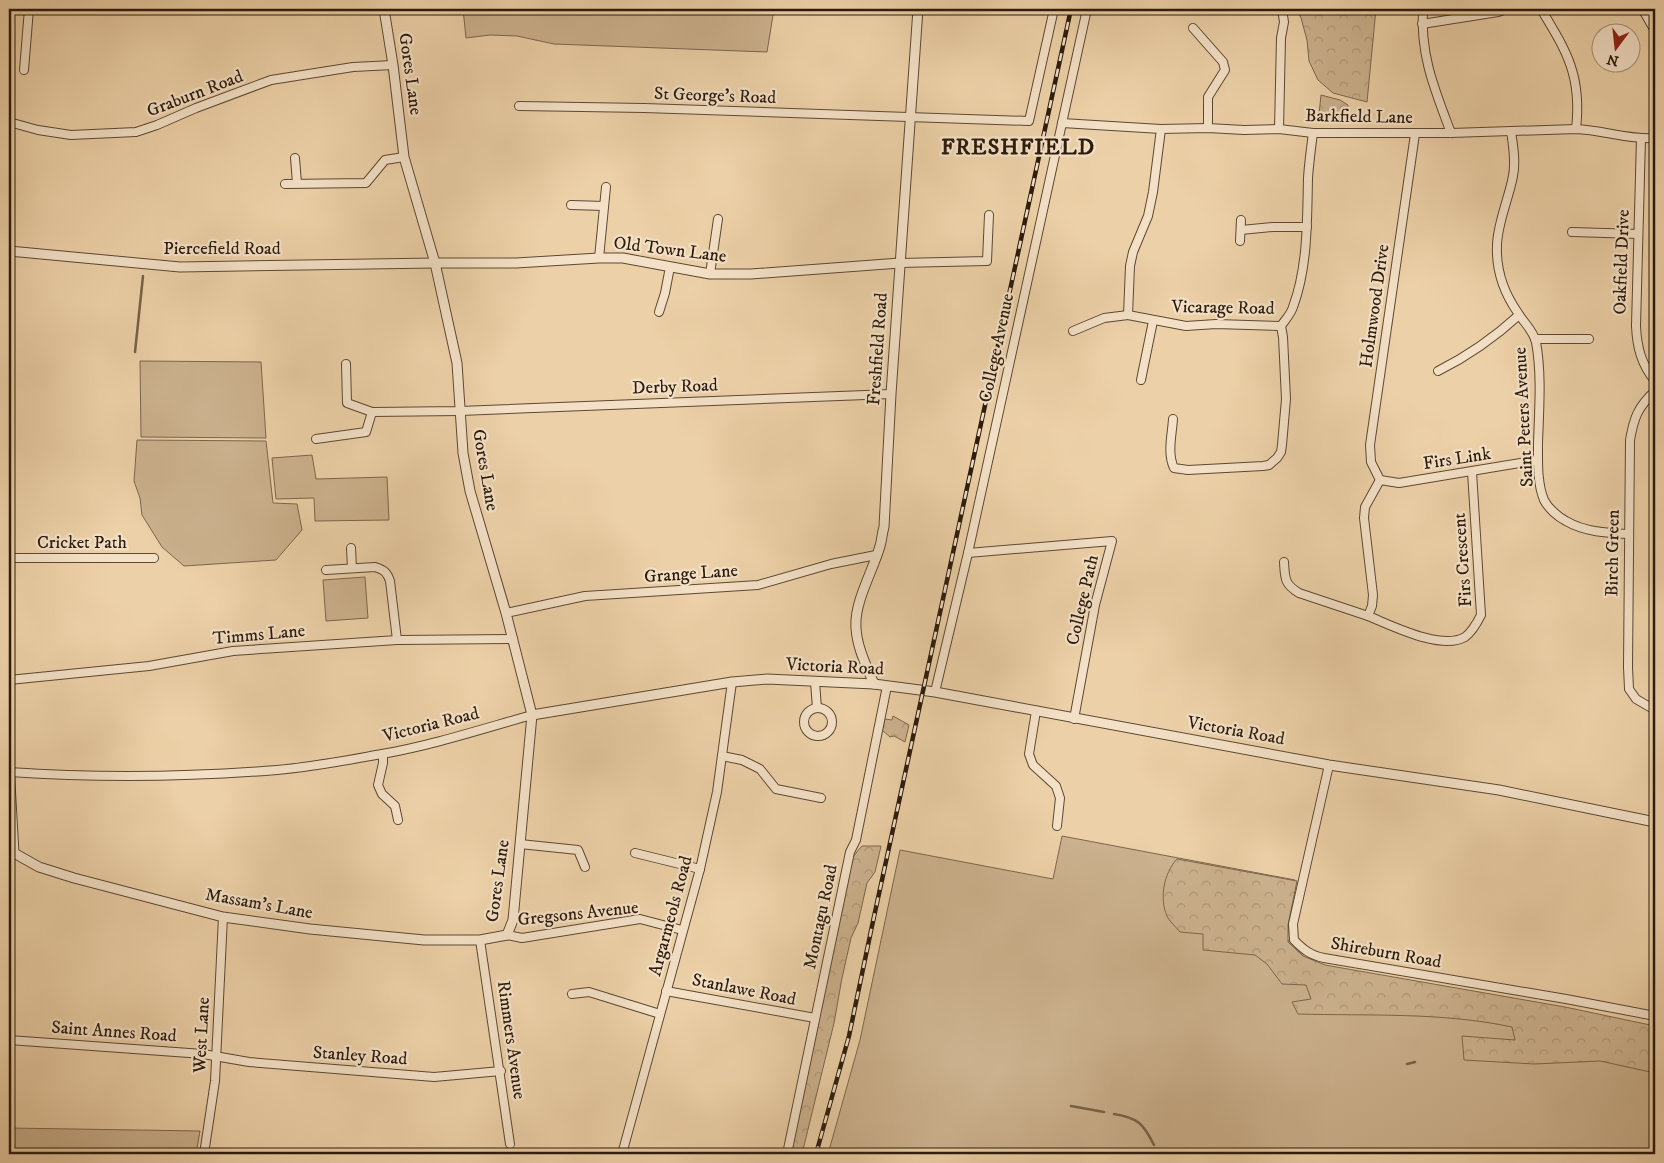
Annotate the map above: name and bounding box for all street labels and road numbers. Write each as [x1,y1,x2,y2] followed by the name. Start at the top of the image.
[393,32,427,116] street label: Gores Lane
[144,66,246,122] street label: Graburn Road
[654,83,776,109] street label: St George's Road
[1305,105,1413,129] street label: Barkfield Lane
[1609,209,1635,315] street label: Oakfield Drive
[612,232,728,268] street label: Old Town Lane
[163,238,281,260] street label: Piercefield Road
[1355,243,1395,369] street label: Holmwood Drive
[863,292,893,406] street label: Freshfield Road
[975,292,1019,404] street label: College Avenue
[1170,296,1275,320] street label: Vicarage Road
[1509,347,1539,487] street label: Saint Peters Avenue
[632,375,718,399] street label: Derby Road
[467,427,503,513] street label: Gores Lane
[1422,443,1492,475] street label: Firs Link
[1601,509,1625,597] street label: Birch Green
[1449,512,1477,608] street label: Firs Crescent
[37,532,128,554] street label: Cricket Path
[1062,552,1104,647] street label: College Path
[643,560,739,588] street label: Grange Lane
[212,620,306,650] street label: Timms Lane
[784,653,885,681] street label: Victoria Road
[380,702,481,748] street label: Victoria Road
[1185,711,1286,750] street label: Victoria Road
[481,839,515,923] street label: Gores Lane
[644,854,698,978] street label: Argarmeols Road
[799,863,843,971] street label: Montagu Road
[204,884,314,924] street label: Massam's Lane
[516,897,640,931] street label: Gregsons Avenue
[1329,932,1443,974] street label: Shireburn Road
[690,969,798,1011] street label: Stanlawe Road
[492,979,530,1101] street label: Rimmers Avenue
[189,996,215,1075] street label: West Lane
[51,1017,177,1047] street label: Saint Annes Road
[312,1042,408,1070] street label: Stanley Road

